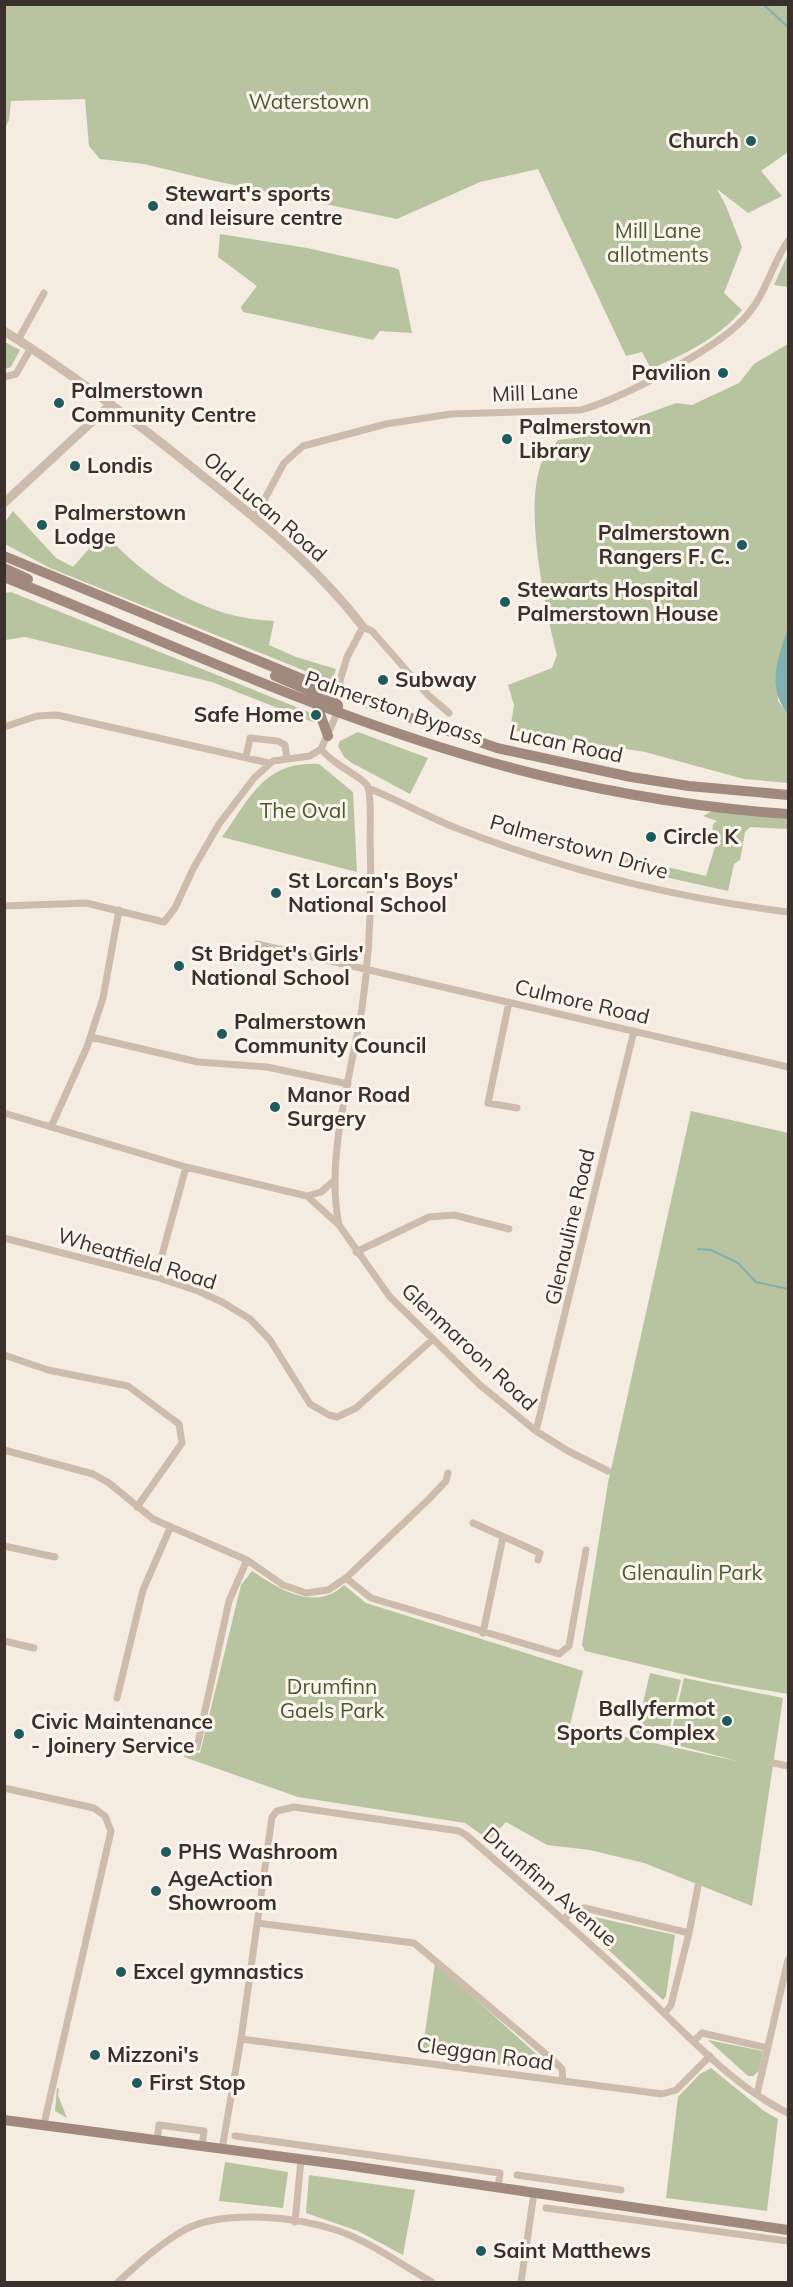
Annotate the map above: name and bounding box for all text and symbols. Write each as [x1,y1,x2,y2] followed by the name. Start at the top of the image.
[249,88,369,114] park label: Waterstown
[668,127,739,153] place label: Church
[744,134,758,148] marker: Church
[165,180,342,230] place label: Stewart's sports and leisure centre
[146,199,160,213] marker: Stewart's sports and leisure centre
[607,217,709,267] park label: Mill Lane allotments
[632,359,711,385] place label: Pavilion
[716,366,730,380] marker: Pavilion
[71,377,256,427] place label: Palmerstown Community Centre
[491,378,579,406] street label: Mill Lane
[52,396,66,410] marker: Palmerstown Community Centre
[519,413,651,463] place label: Palmerstown Library
[500,432,514,446] marker: Palmerstown Library
[199,446,333,567] street label: Old Lucan Road
[87,452,153,478] place label: Londis
[68,459,82,473] marker: Londis
[54,499,186,549] place label: Palmerstown Lodge
[35,518,49,532] marker: Palmerstown Lodge
[598,519,730,569] place label: Palmerstown Rangers F. C.
[735,538,749,552] marker: Palmerstown Rangers F. C.
[517,576,718,626] place label: Stewarts Hospital Palmerstown House
[498,595,512,609] marker: Stewarts Hospital Palmerstown House
[302,664,487,750] street label: Palmerston Bypass
[395,666,477,692] place label: Subway
[376,673,390,687] marker: Subway
[194,701,304,727] place label: Safe Home
[309,708,323,722] marker: Safe Home
[507,718,625,768] street label: Lucan Road
[260,797,346,823] park label: The Oval
[487,808,671,884] street label: Palmerstown Drive
[663,823,739,849] place label: Circle K
[644,830,658,844] marker: Circle K
[288,867,458,917] place label: St Lorcan's Boys' National School
[269,886,283,900] marker: St Lorcan's Boys' National School
[191,940,364,990] place label: St Bridget's Girls' National School
[172,959,186,973] marker: St Bridget's Girls' National School
[512,973,652,1029] street label: Culmore Road
[234,1008,427,1058] place label: Palmerstown Community Council
[215,1027,229,1041] marker: Palmerstown Community Council
[287,1081,410,1131] place label: Manor Road Surgery
[268,1100,282,1114] marker: Manor Road Surgery
[538,1146,600,1307] street label: Glenauline Road
[55,1221,220,1295] street label: Wheatfield Road
[397,1277,543,1416] street label: Glenmaroon Road
[622,1559,763,1585] park label: Glenaulin Park
[280,1673,384,1723] park label: Drumfinn Gaels Park
[556,1695,715,1745] place label: Ballyfermot Sports Complex
[31,1708,213,1758] place label: Civic Maintenance - Joinery Service
[720,1714,734,1728] marker: Ballyfermot Sports Complex
[12,1727,26,1741] marker: Civic Maintenance - Joinery Service
[478,1821,623,1952] street label: Drumfinn Avenue
[178,1838,338,1864] place label: PHS Washroom
[159,1845,173,1859] marker: PHS Washroom
[168,1865,277,1915] place label: AgeAction Showroom
[149,1884,163,1898] marker: AgeAction Showroom
[133,1958,304,1984] place label: Excel gymnastics
[114,1965,128,1979] marker: Excel gymnastics
[415,2031,555,2075] street label: Cleggan Road
[107,2041,199,2067] place label: Mizzoni's
[88,2048,102,2062] marker: Mizzoni's
[149,2069,246,2095] place label: First Stop
[130,2076,144,2090] marker: First Stop
[493,2237,651,2263] place label: Saint Matthews
[474,2244,488,2258] marker: Saint Matthews

